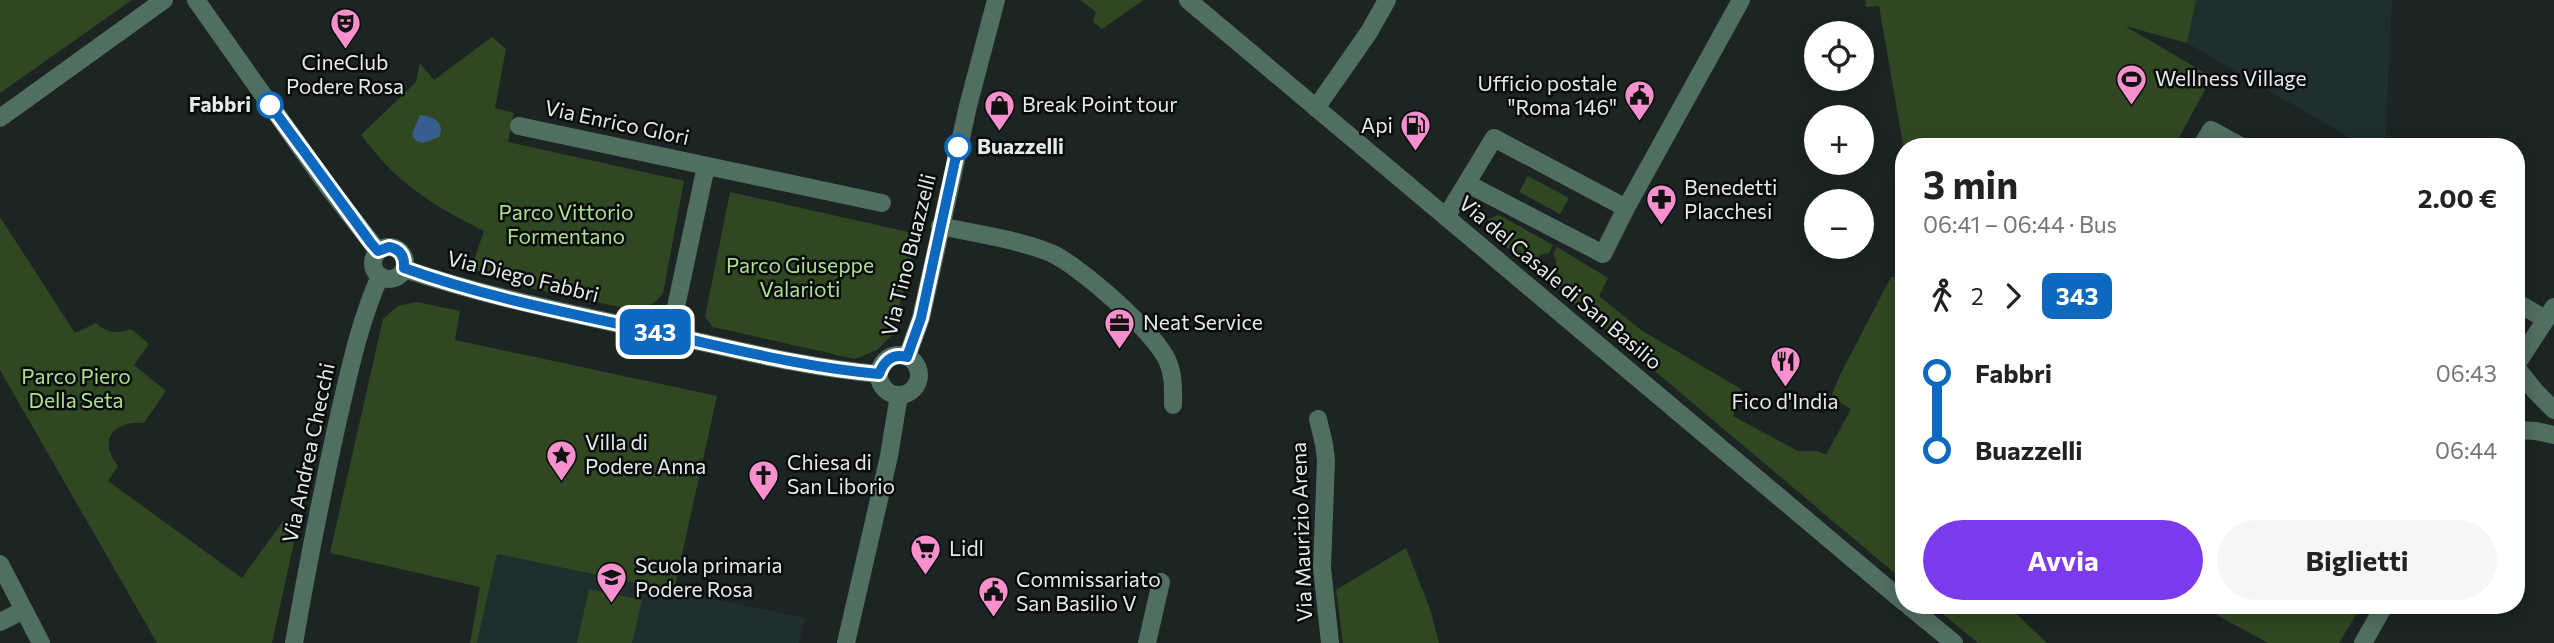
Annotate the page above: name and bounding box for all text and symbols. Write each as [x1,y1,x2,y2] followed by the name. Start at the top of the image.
[328,6,362,50] theatre icon: CineClub Podere Rosa
[1804,21,1874,259] map controls
[1804,21,1874,91] button: locate
[286,49,404,98] place label: CineClub Podere Rosa
[2115,62,2149,106] sports icon: Wellness Village
[2155,65,2307,90] place label: Wellness Village
[1478,70,1617,119] place label: Ufficio postale "Roma 146"
[1623,79,1657,123] public building icon: Ufficio postale "Roma 146"
[982,88,1016,132] shop icon: Break Point tour
[189,91,251,116] place label: Fabbri
[1022,91,1178,116] place label: Break Point tour
[257,92,283,118] marker: Fabbri
[543,94,692,149] street label: Via Enrico Glori
[1804,105,1874,175] button: +
[1399,109,1433,153] fuel station icon: Api
[1361,112,1393,137] place label: Api
[977,133,1064,158] place label: Buazzelli
[945,134,971,160] marker: Buazzelli
[1923,160,2018,207] text: 3 min
[875,171,940,338] street label: Via Tino Buazzelli
[1684,174,1777,223] place label: Benedetti Placchesi
[2418,182,2497,213] text: 2.00 €
[1644,183,1678,227] pharmacy icon: Benedetti Placchesi
[1804,189,1874,259] button: −
[1454,190,1668,374] street label: Via del Casale di San Basilio
[499,199,633,248] park label: Parco Vittorio Formentano
[1923,210,2117,238] text: 06:41 – 06:44 · Bus
[445,245,602,307] street label: Via Diego Fabbri
[726,252,874,301] park label: Parco Giuseppe Valarioti
[1923,277,1961,315] icon: walk
[1994,277,2032,315] icon: forward
[2056,281,2098,310] text: 343
[1971,282,1984,310] text: 2
[1103,306,1137,350] office icon: Neat Service
[615,309,695,355] line badge: 343
[1143,309,1263,334] place label: Neat Service
[634,317,676,346] text: 343
[1768,345,1802,389] restaurant icon: Fico d'India
[1975,357,2052,388] text: Fabbri
[2436,359,2497,387] text: 06:43
[276,360,339,545] street label: Via Andrea Checchi
[21,363,131,412] park label: Parco Piero Della Seta
[1731,388,1839,413] place label: Fico d'India
[585,429,706,478] place label: Villa di Podere Anna
[1975,434,2083,465] text: Buazzelli
[2435,436,2497,464] text: 06:44
[545,438,579,482] place icon: Villa di Podere Anna
[1285,442,1316,623] street label: Via Maurizio Arena
[787,449,895,498] place label: Chiesa di San Liborio
[747,458,781,502] church icon: Chiesa di San Liborio
[1923,520,2203,600] button: Avvia
[2217,520,2497,600] button: Biglietti
[909,532,943,576] supermarket icon: Lidl
[949,535,984,560] place label: Lidl
[635,552,783,601] place label: Scuola primaria Podere Rosa
[595,561,629,605] school or university icon: Scuola primaria Podere Rosa
[1016,566,1161,615] place label: Commissariato San Basilio V
[976,575,1010,619] public building icon: Commissariato San Basilio V

